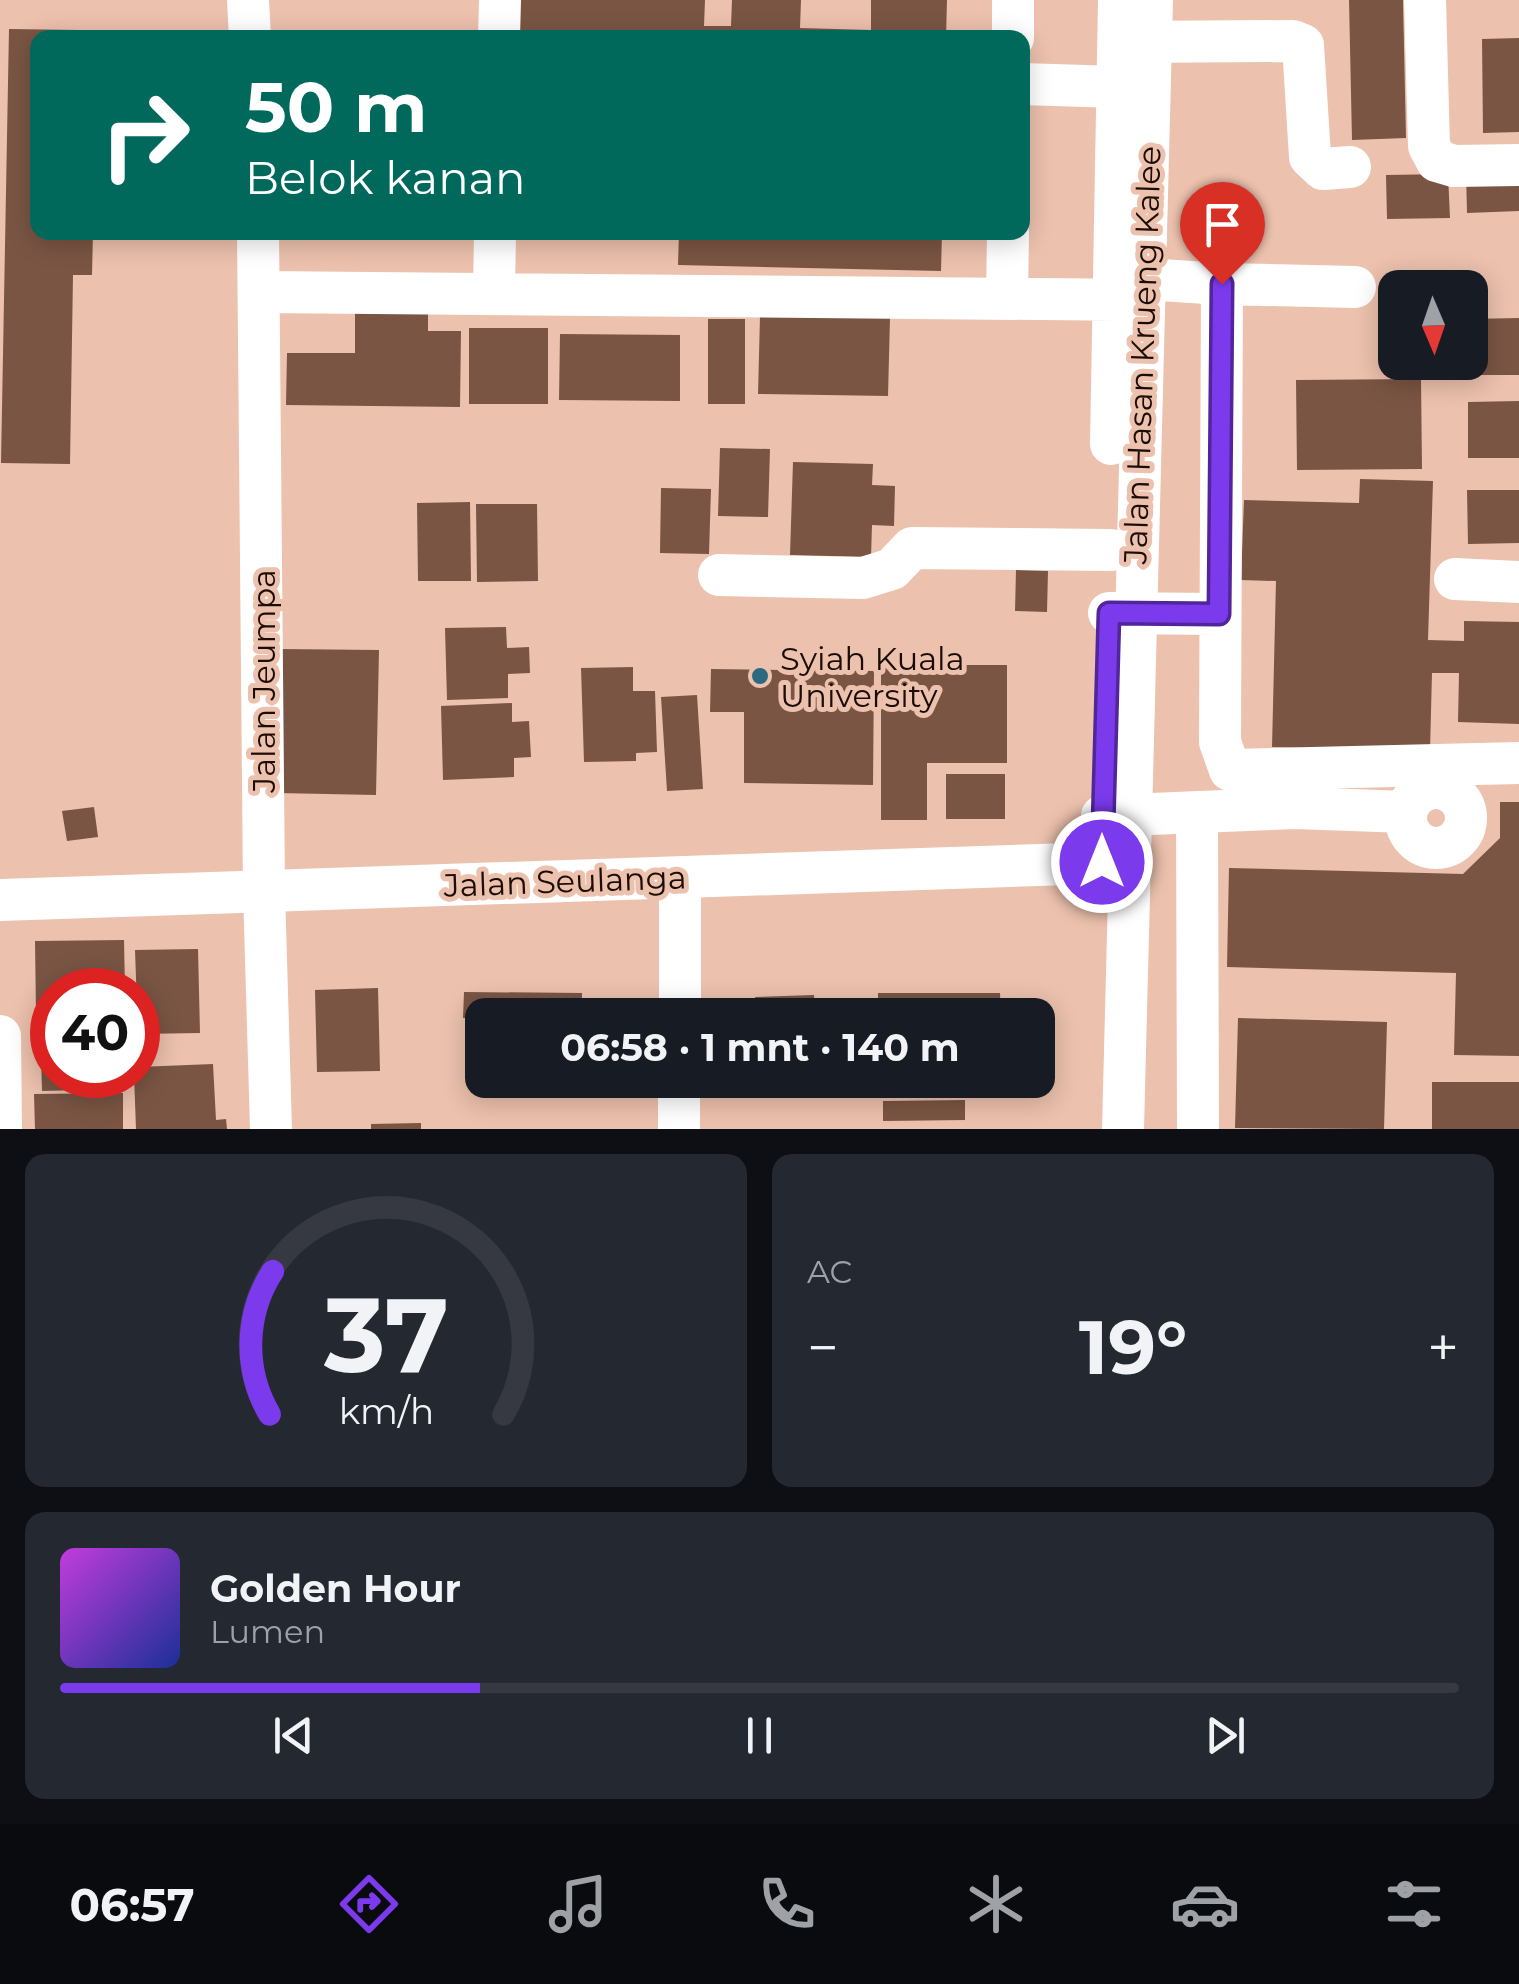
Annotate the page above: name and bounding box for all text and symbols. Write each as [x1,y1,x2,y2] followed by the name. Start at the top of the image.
[245,64,427,150] text: 50 m
[80,70,210,200] icon: right
[1115,145,1169,566] street label: Jalan Hasan Krueng Kalee
[245,150,526,205] text: Belok kanan
[1180,182,1265,285] pin
[1195,197,1250,252] icon: arrive
[1378,270,1488,380] north arrow
[1378,270,1488,380] map controls
[244,569,283,794] street label: Jalan Jeumpa
[780,639,965,715] place label: Syiah Kuala University
[749,665,771,687] marker: Syiah Kuala University
[1050,810,1154,914] position arrow
[442,857,687,905] street label: Jalan Seulanga
[30,968,160,1098] speed limit sign: 40
[560,1024,960,1071] text: 06:58 · 1 mnt · 140 m
[807,1252,852,1291] text: AC
[322,1271,449,1398] text: 37
[1079,1301,1187,1393] text: 19°
[807,1314,839,1381] text: −
[1427,1314,1459,1381] text: +
[338,1389,434,1433] text: km/h
[210,1565,461,1612] text: Golden Hour
[210,1612,325,1651] text: Lumen
[266,1708,321,1763] icon: previous
[732,1708,787,1763] icon: pause
[1198,1708,1253,1763] icon: next
[334,1869,404,1939] icon: directions
[543,1869,613,1939] icon: music
[752,1869,822,1939] icon: phone
[961,1869,1031,1939] icon: climate
[1170,1869,1240,1939] icon: car
[1379,1869,1449,1939] icon: filters
[70,1877,195,1932] text: 06:57

